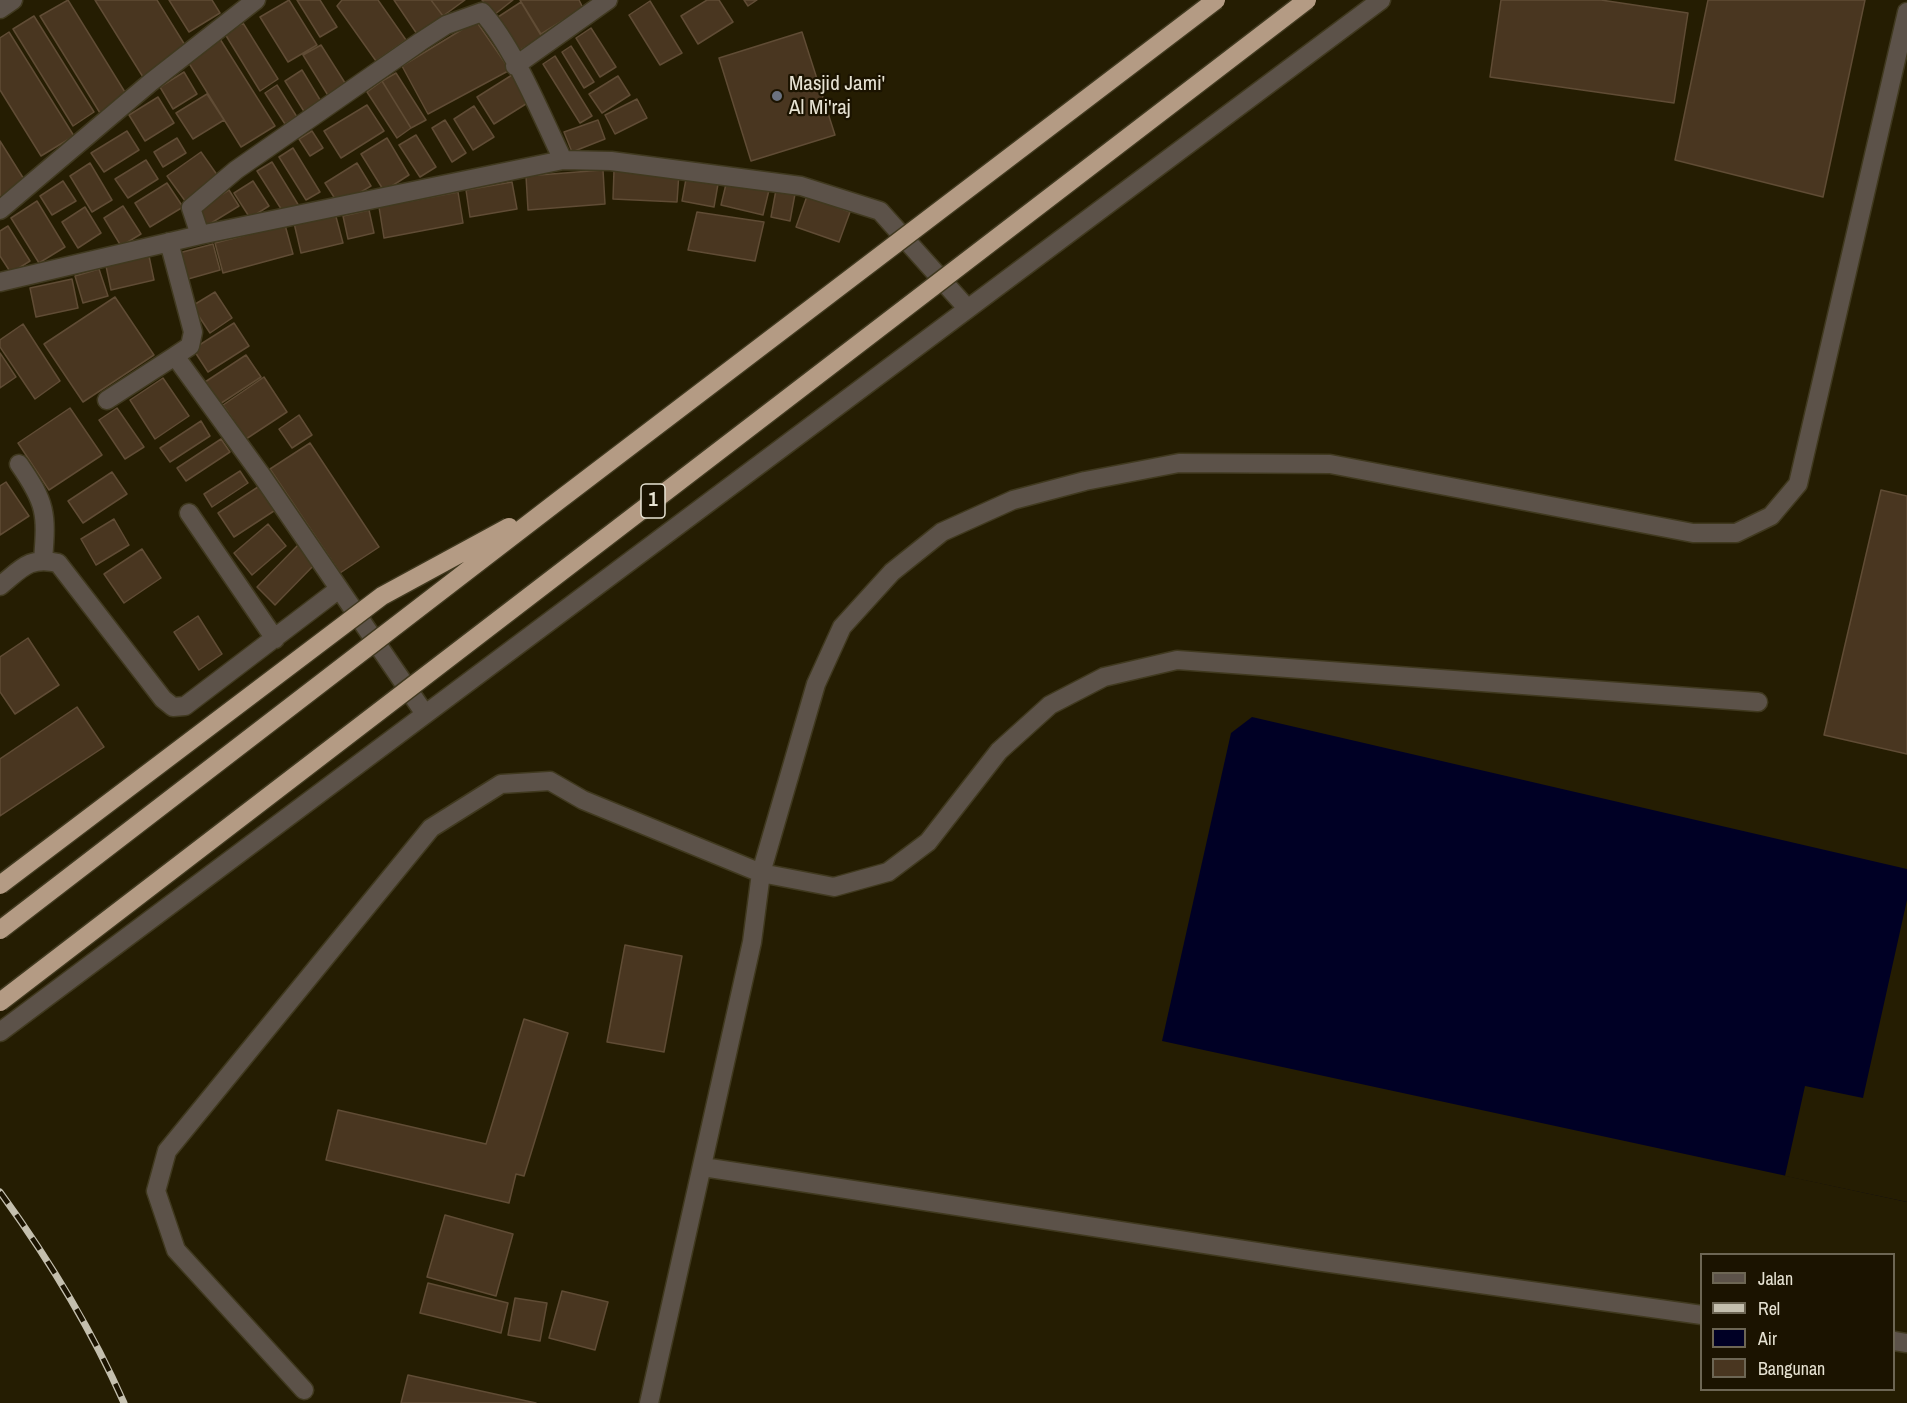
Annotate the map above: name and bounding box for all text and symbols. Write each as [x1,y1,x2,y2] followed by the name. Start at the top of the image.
[789,71,885,121] place label: Masjid Jami' Al Mi'raj
[770,89,784,103] marker: Masjid Jami' Al Mi'raj
[641,484,665,518] road number: 1
[1700,1253,1895,1391] legend
[1758,1266,1793,1291] text: Jalan
[1758,1296,1780,1321] text: Rel
[1758,1326,1777,1351] text: Air
[1758,1356,1825,1381] text: Bangunan

